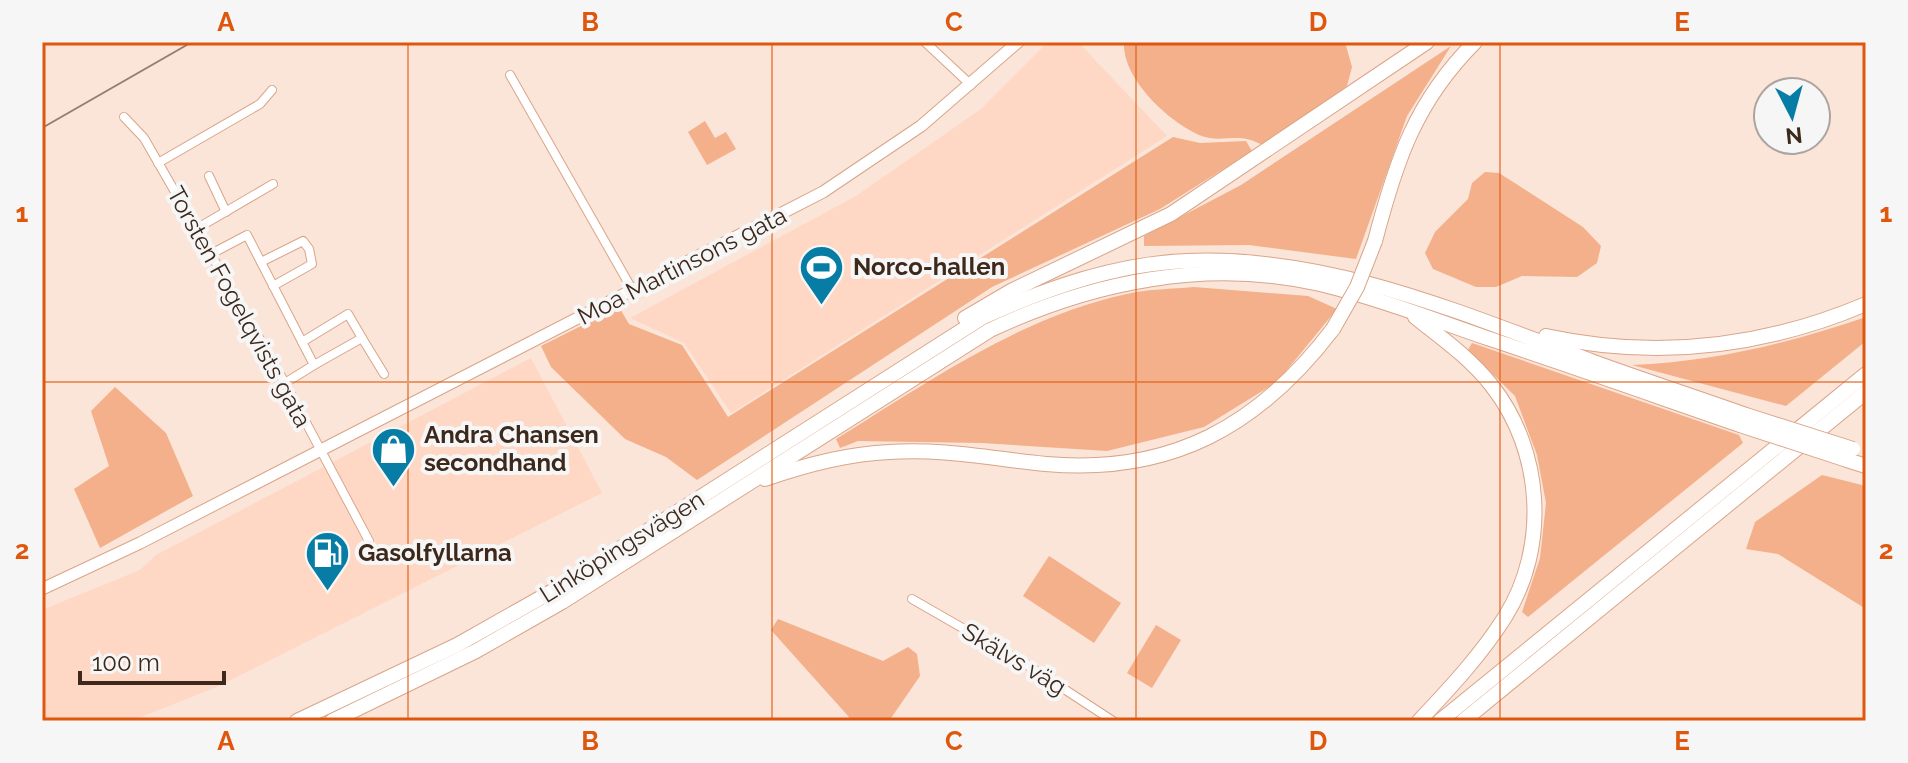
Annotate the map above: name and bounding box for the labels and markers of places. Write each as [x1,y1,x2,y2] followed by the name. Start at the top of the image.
[798,243,846,306] sports icon: Norco-hallen
[853,252,1005,281] place label: Norco-hallen
[424,420,599,477] place label: Andra Chansen secondhand
[369,425,417,488] shop icon: Andra Chansen secondhand
[303,529,351,592] fuel station icon: Gasolfyllarna
[358,538,512,567] place label: Gasolfyllarna

